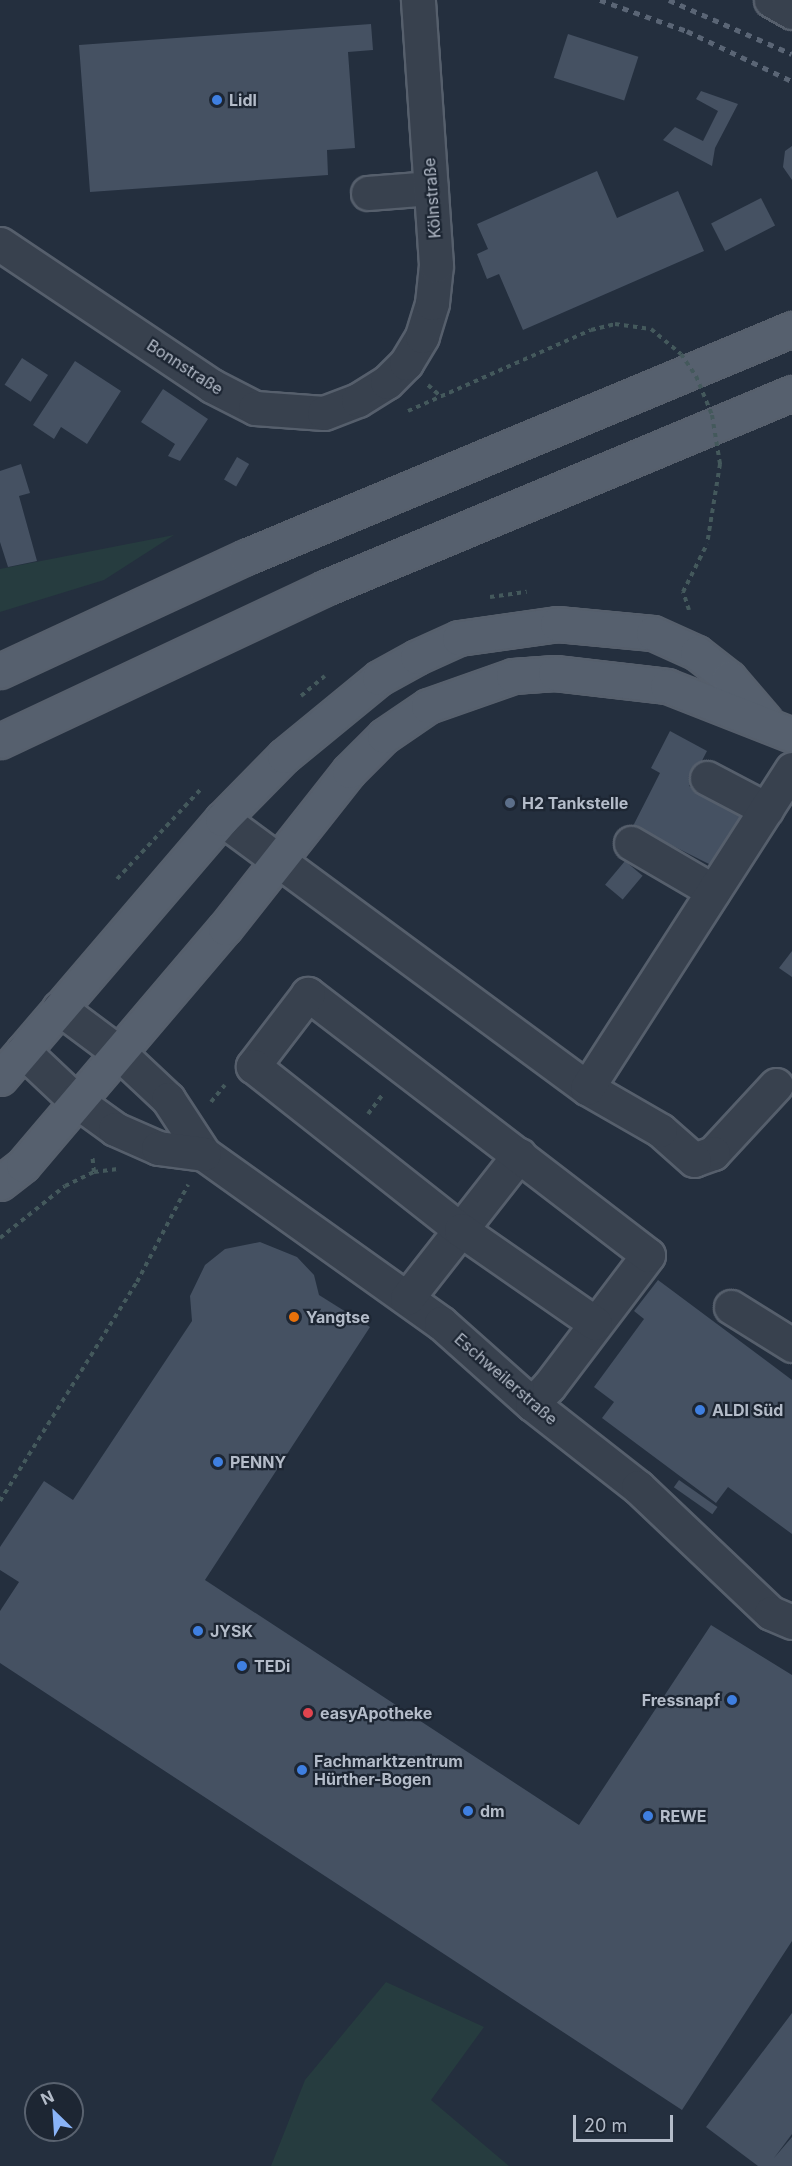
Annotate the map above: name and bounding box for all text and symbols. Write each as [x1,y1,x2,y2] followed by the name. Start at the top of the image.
[229,90,257,110] place label: Lidl
[210,93,224,107] marker: Lidl
[420,157,444,239] street label: Kölnstraße
[143,335,227,399] street label: Bonnstraße
[522,793,628,813] place label: H2 Tankstelle
[503,796,517,810] marker: H2 Tankstelle
[306,1307,370,1327] place label: Yangtse
[287,1310,301,1324] marker: Yangtse
[451,1329,561,1429] street label: Eschweilerstraße
[712,1400,783,1420] place label: ALDI Süd
[693,1403,707,1417] marker: ALDI Süd
[230,1452,286,1472] place label: PENNY
[211,1455,225,1469] marker: PENNY
[210,1621,253,1641] place label: JYSK
[191,1624,205,1638] marker: JYSK
[254,1656,290,1676] place label: TEDi
[235,1659,249,1673] marker: TEDi
[642,1690,720,1710] place label: Fressnapf
[725,1693,739,1707] marker: Fressnapf
[320,1703,432,1723] place label: easyApotheke
[301,1706,315,1720] marker: easyApotheke
[314,1751,463,1789] place label: Fachmarktzentrum Hürther-Bogen
[295,1763,309,1777] marker: Fachmarktzentrum Hürther-Bogen
[480,1801,505,1821] place label: dm
[461,1804,475,1818] marker: dm
[660,1806,707,1826] place label: REWE
[641,1809,655,1823] marker: REWE
[24,2082,84,2142] north arrow
[37,2086,57,2109] text: N
[576,2103,676,2141] scale bar
[584,2115,627,2136] text: 20 m

